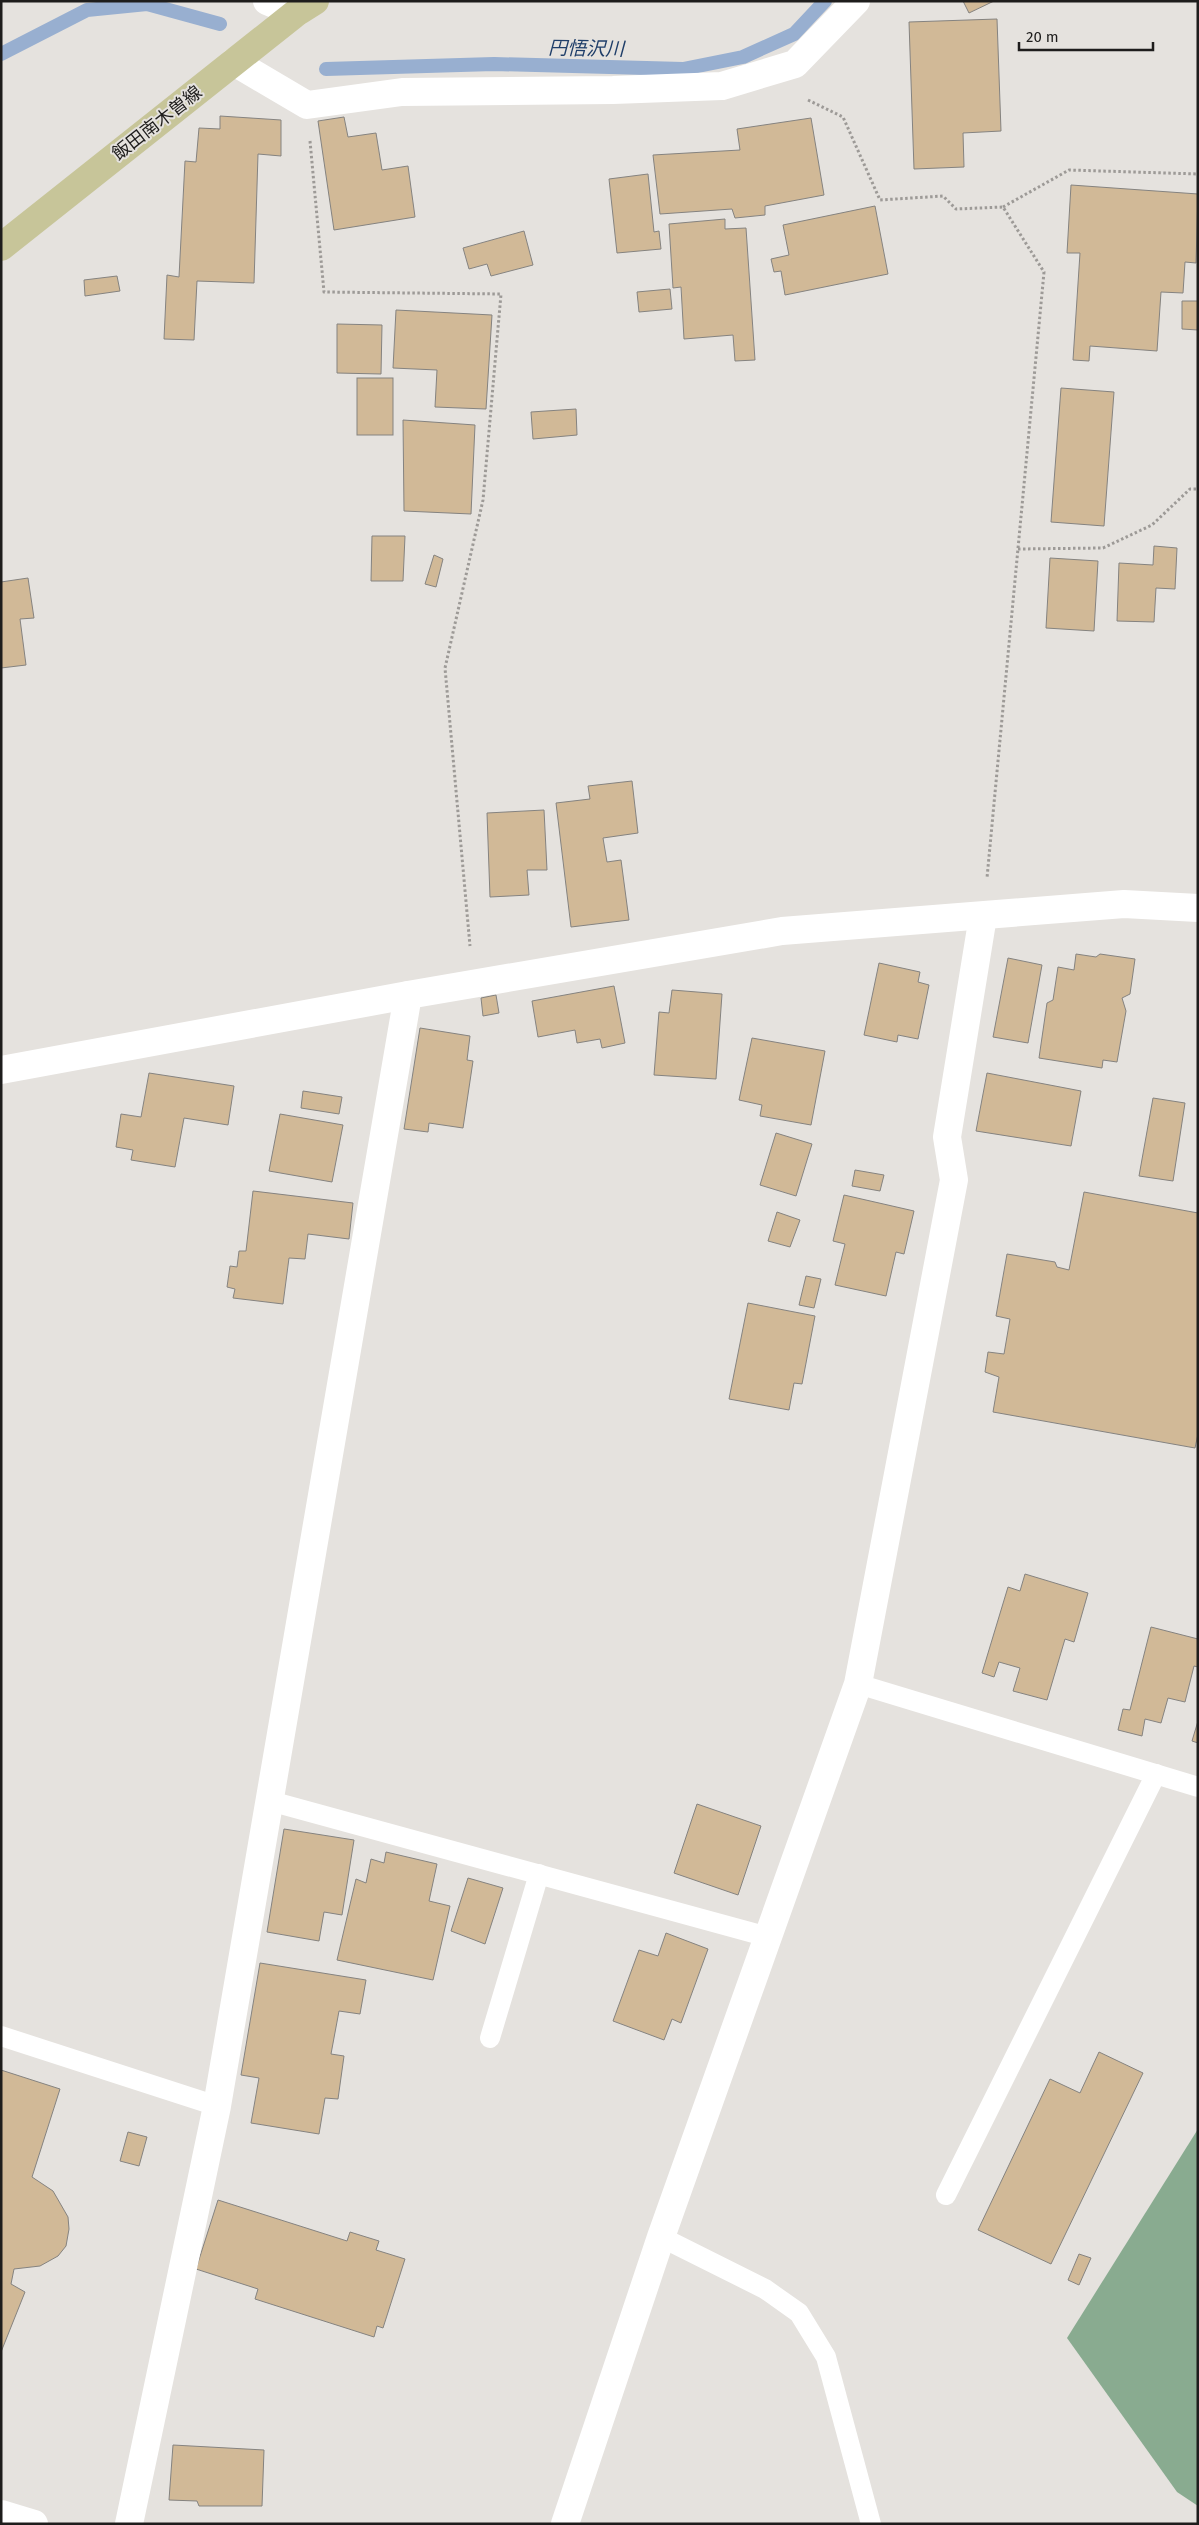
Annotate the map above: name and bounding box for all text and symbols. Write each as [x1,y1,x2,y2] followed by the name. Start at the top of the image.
[1019,20,1153,52] scale bar
[1026,28,1059,46] text: 20 m
[548,36,626,61] water label: 円悟沢川
[108,81,206,165] street label: 飯田南木曽線

